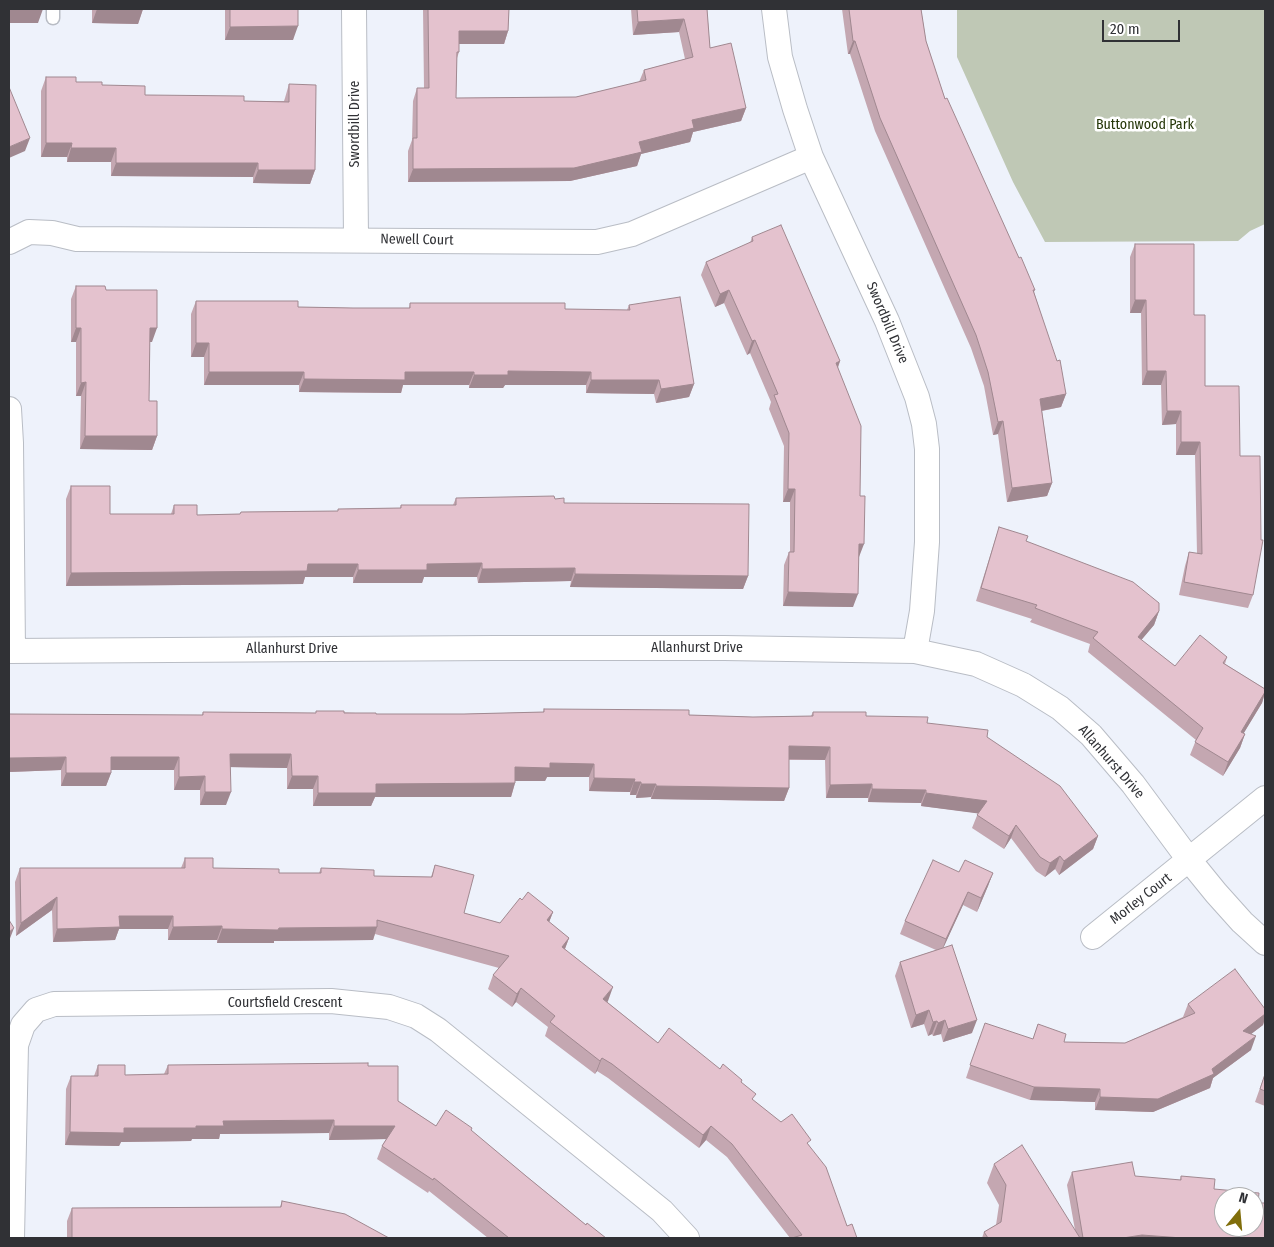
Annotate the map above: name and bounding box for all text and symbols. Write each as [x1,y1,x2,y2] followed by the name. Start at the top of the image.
[1104,10,1182,42] scale bar
[1110,20,1140,38] text: 20 m
[347,81,363,167] street label: Swordbill Drive
[1096,117,1194,133] park label: Buttonwood Park
[380,231,454,249] street label: Newell Court
[862,280,912,366] street label: Swordbill Drive
[651,640,743,656] street label: Allanhurst Drive
[246,641,338,657] street label: Allanhurst Drive
[1075,722,1147,802] street label: Allanhurst Drive
[1107,870,1175,928] street label: Morley Court
[228,995,342,1011] street label: Courtsfield Crescent
[1214,1187,1264,1237] north arrow
[1237,1189,1250,1207] text: N

